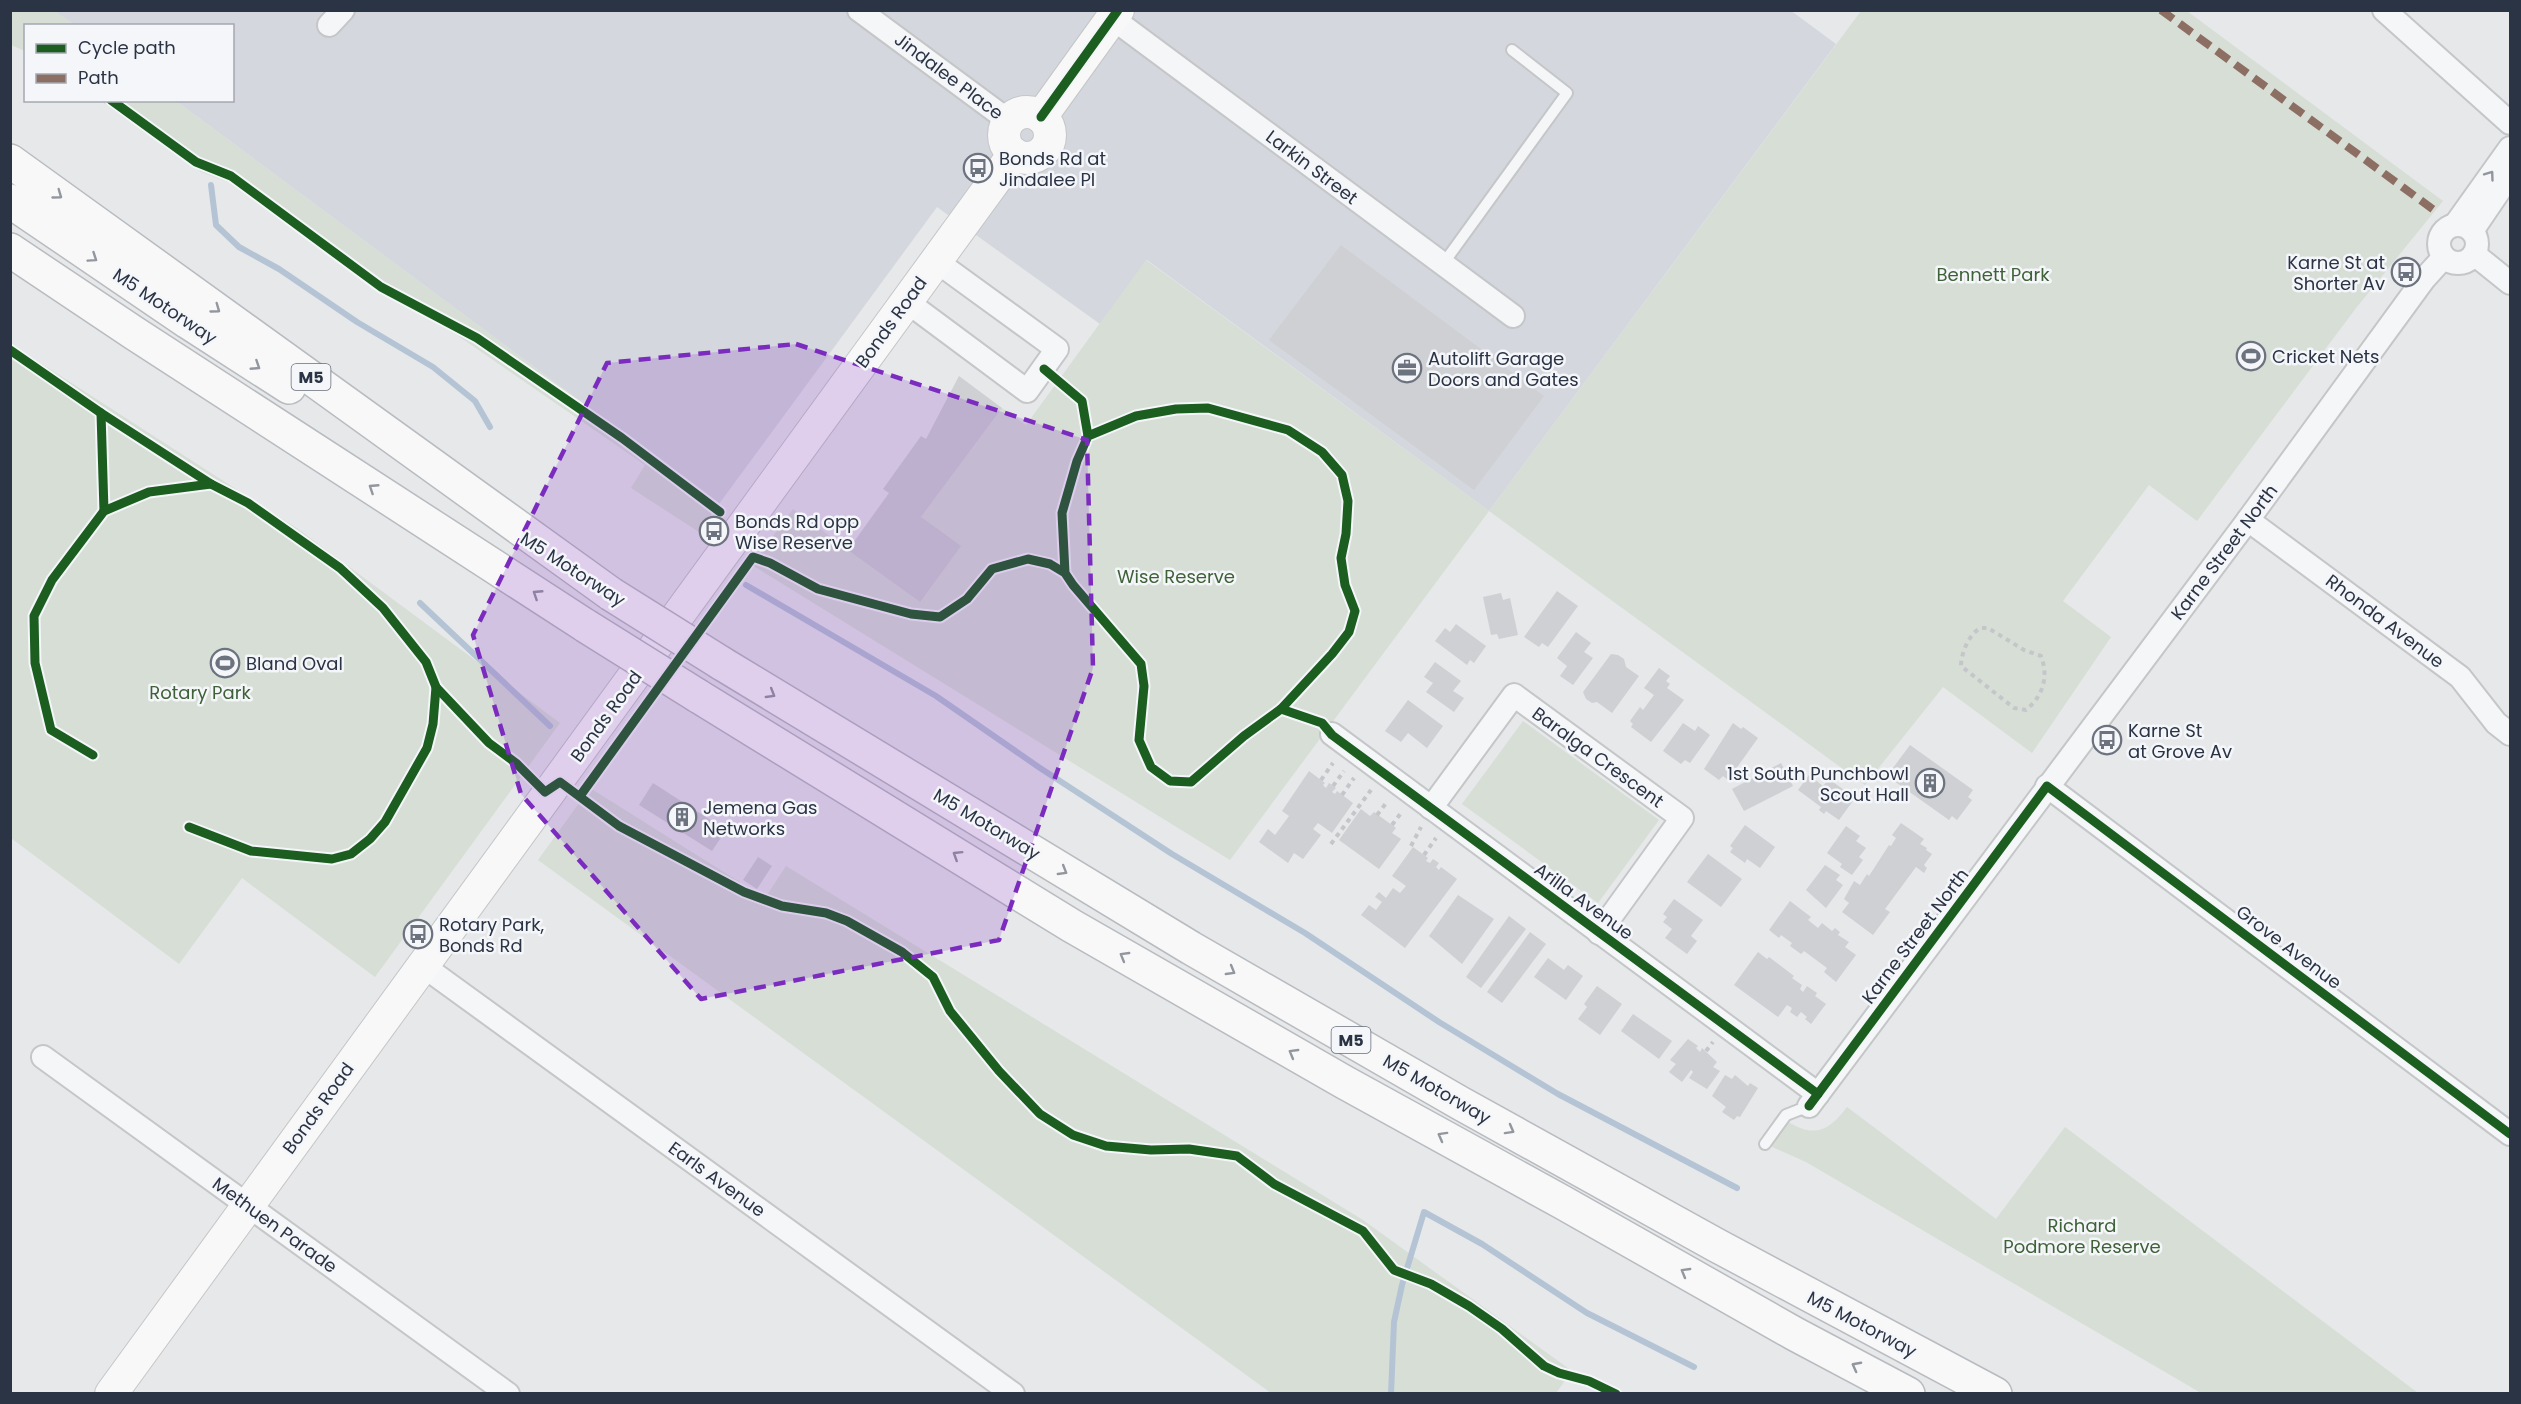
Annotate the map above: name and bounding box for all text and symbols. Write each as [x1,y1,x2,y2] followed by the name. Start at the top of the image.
[24,24,234,102] legend
[889,27,1009,125] street label: Jindalee Place
[78,35,176,60] text: Cycle path
[78,65,119,90] text: Path
[1261,124,1363,210] street label: Larkin Street
[999,146,1106,192] place label: Bonds Rd at Jindalee Pl
[962,152,994,184] bus stop icon: Bonds Rd at Jindalee Pl
[2483,171,2494,182] one-way arrow
[51,188,62,199] one-way arrow
[87,250,98,261] one-way arrow
[2287,250,2385,296] place label: Karne St at Shorter Av
[2390,256,2422,288] bus stop icon: Karne St at Shorter Av
[108,262,222,350] street label: M5 Motorway
[1937,262,2050,287] park label: Bennett Park
[849,271,933,373] street label: Bonds Road
[210,302,221,313] one-way arrow
[2235,340,2267,372] sports icon: Cricket Nets
[2272,344,2380,369] place label: Cricket Nets
[1428,346,1579,392] place label: Autolift Garage Doors and Gates
[1391,352,1423,384] office icon: Autolift Garage Doors and Gates
[249,358,260,369] one-way arrow
[292,364,330,390] road number: M5
[2165,479,2283,625] street label: Karne Street North
[369,484,379,496] one-way arrow
[735,509,859,555] place label: Bonds Rd opp Wise Reserve
[698,515,730,547] bus stop icon: Bonds Rd opp Wise Reserve
[516,526,630,612] street label: M5 Motorway
[1117,564,1235,589] park label: Wise Reserve
[2321,568,2449,674] street label: Rhonda Avenue
[533,590,543,602] one-way arrow
[209,647,241,679] sports icon: Bland Oval
[246,651,343,676] place label: Bland Oval
[564,665,648,767] street label: Bonds Road
[149,680,251,705] park label: Rotary Park
[765,686,775,698] one-way arrow
[1527,701,1669,813] street label: Baralga Crescent
[2128,718,2232,764] place label: Karne St at Grove Av
[2091,724,2123,756] bus stop icon: Karne St at Grove Av
[1727,761,1909,807] place label: 1st South Punchbowl Scout Hall
[1914,767,1946,799] building icon: 1st South Punchbowl Scout Hall
[929,782,1045,866] street label: M5 Motorway
[703,795,817,841] place label: Jemena Gas Networks
[666,801,698,833] building icon: Jemena Gas Networks
[953,851,963,863] one-way arrow
[1529,857,1639,945] street label: Arilla Avenue
[1057,863,1067,875] one-way arrow
[1856,863,1974,1009] street label: Karne Street North
[2231,899,2347,995] street label: Grove Avenue
[439,912,544,958] place label: Rotary Park, Bonds Rd
[402,918,434,950] bus stop icon: Rotary Park, Bonds Rd
[1120,952,1130,963] one-way arrow
[1225,964,1235,975] one-way arrow
[1332,1027,1370,1053] road number: M5
[1379,1048,1495,1130] street label: M5 Motorway
[1289,1049,1299,1060] one-way arrow
[276,1057,360,1159] street label: Bonds Road
[1503,1123,1514,1134] one-way arrow
[1438,1132,1448,1143] one-way arrow
[663,1135,771,1223] street label: Earls Avenue
[208,1171,342,1279] street label: Methuen Parade
[2003,1213,2161,1259] park label: Richard Podmore Reserve
[1681,1267,1692,1279] one-way arrow
[1803,1285,1921,1363] street label: M5 Motorway
[1852,1362,1862,1373] one-way arrow

